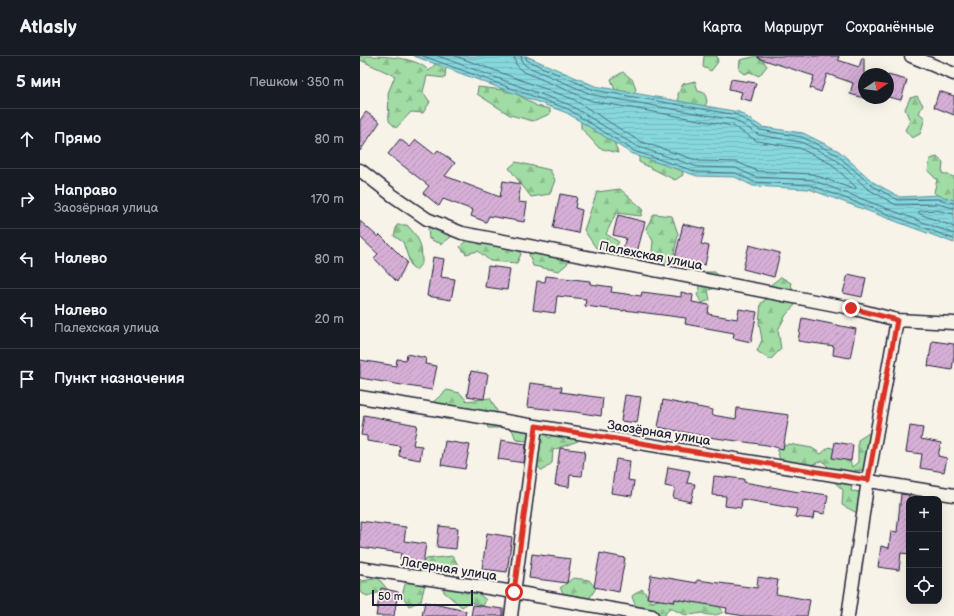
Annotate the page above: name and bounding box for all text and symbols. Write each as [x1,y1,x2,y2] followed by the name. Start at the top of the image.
[20,16,77,39] text: Atlasly
[703,19,742,36] text: Карта
[764,19,824,36] text: Маршрут
[846,19,934,36] text: Сохранённые
[858,68,894,104] north arrow
[16,72,61,92] text: 5 мин
[249,74,344,90] text: Пешком · 350 m
[16,128,38,150] icon: ahead
[54,129,101,148] text: Прямо
[315,131,344,147] text: 80 m
[54,181,117,200] text: Направо
[16,188,38,210] icon: right
[311,191,344,207] text: 170 m
[54,200,158,216] text: Заозёрная улица
[598,238,704,274] street label: Палехская улица
[16,248,38,270] icon: left
[54,249,107,268] text: Налево
[315,251,344,267] text: 80 m
[842,299,860,317] route end
[54,301,107,320] text: Налево
[16,308,38,330] icon: left
[314,311,344,327] text: 20 m
[54,320,159,336] text: Палехская улица
[16,368,38,390] icon: arrive
[54,369,185,388] text: Пункт назначения
[606,417,712,449] street label: Заозёрная улица
[906,496,942,604] map controls
[906,496,942,532] button: +
[906,532,942,568] button: −
[399,553,498,585] street label: Лагерная улица
[906,568,942,604] button: locate
[505,583,523,601] route start
[372,588,473,607] scale bar
[378,590,403,603] text: 50 m

